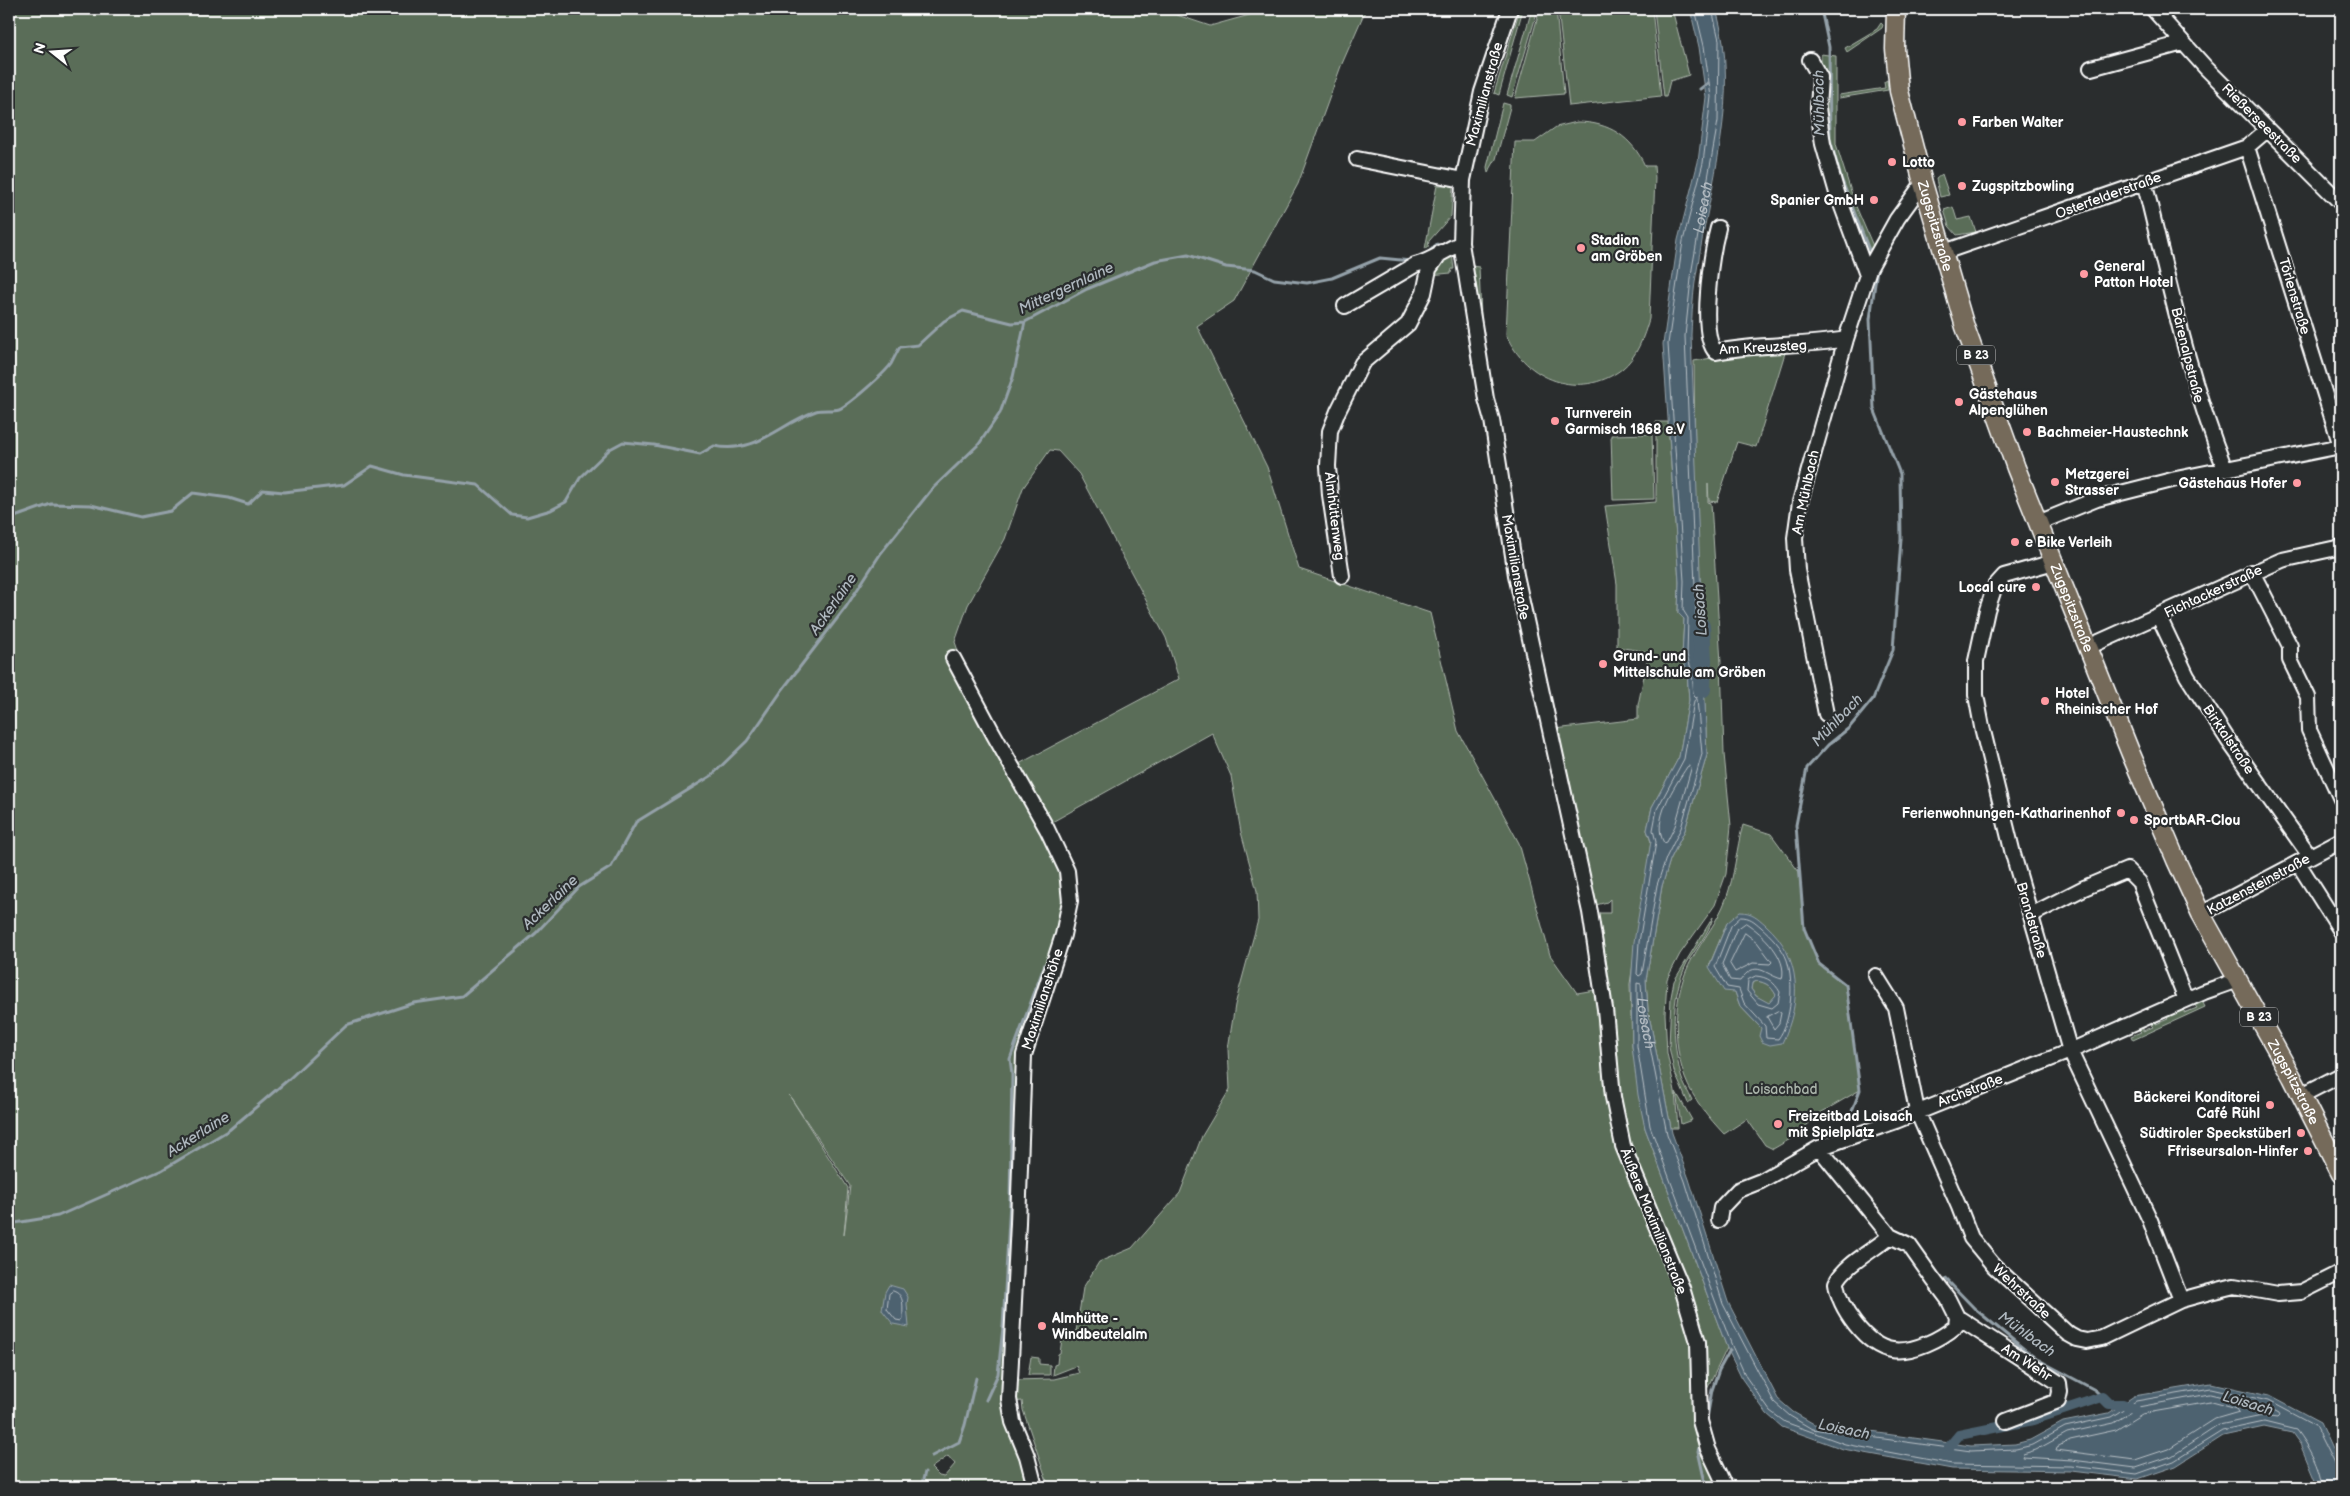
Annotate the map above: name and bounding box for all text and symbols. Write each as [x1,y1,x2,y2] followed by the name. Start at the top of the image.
[28,28,78,78] north arrow
[1462,40,1507,148] street label: Maximilianstraße
[30,41,50,56] text: N
[1809,70,1830,136] water label: Mühlbach
[2218,80,2305,167] street label: Rießerseestraße
[1972,114,2064,131] place label: Farben Walter
[1956,116,1968,128] marker: Farben Walter
[1902,154,1935,171] place label: Lotto
[1886,156,1898,168] marker: Lotto
[2053,168,2163,223] street label: Osterfelderstraße
[1913,178,1956,273] street label: Zugspitzstraße
[1972,178,2074,195] place label: Zugspitzbowling
[1689,180,1717,235] water label: Loisach
[1956,180,1968,192] marker: Zugspitzbowling
[1770,192,1864,209] place label: Spanier GmbH
[1868,194,1880,206] marker: Spanier GmbH
[1591,232,1663,265] place label: Stadion am Gröben
[1575,242,1587,254] marker: Stadion am Gröben
[2275,256,2314,336] street label: Törlenstraße
[1016,258,1117,319] water label: Mittergernlaine
[2094,258,2173,291] place label: General Patton Hotel
[2078,268,2090,280] marker: General Patton Hotel
[2167,306,2208,405] street label: Bärenalpstraße
[1719,337,1807,358] street label: Am Kreuzsteg
[1957,346,1995,364] road number: B 23
[1968,386,2048,419] place label: Gästehaus Alpenglühen
[1953,396,1965,408] marker: Gästehaus Alpenglühen
[1565,405,1685,438] place label: Turnverein Garmisch 1868 e.V
[1549,415,1561,427] marker: Turnverein Garmisch 1868 e.V
[2037,424,2189,441] place label: Bachmeier-Haustechnk
[2021,426,2033,438] marker: Bachmeier-Haustechnk
[1788,448,1823,536] street label: Am Mühlbach
[2065,466,2129,499] place label: Metzgerei Strasser
[1321,471,1348,561] street label: Almhüttenweg
[2178,475,2287,492] place label: Gästehaus Hofer
[2049,476,2061,488] marker: Metzgerei Strasser
[2291,477,2303,489] marker: Gästehaus Hofer
[1498,513,1533,621] street label: Maximilianstraße
[2025,534,2112,551] place label: e Bike Verleih
[2009,536,2021,548] marker: e Bike Verleih
[2046,561,2097,655] street label: Zugspitzstraße
[2162,561,2265,622] street label: Fichtackerstraße
[805,570,862,639] water label: Ackerlaine
[1958,579,2026,596] place label: Local cure
[2030,581,2042,593] marker: Local cure
[1689,583,1712,637] water label: Loisach
[1613,648,1766,681] place label: Grund- und Mittelschule am Gröben
[1597,658,1609,670] marker: Grund- und Mittelschule am Gröben
[2055,685,2159,718] place label: Hotel Rheinischer Hof
[1808,690,1867,751] water label: Mühlbach
[2039,695,2051,707] marker: Hotel Rheinischer Hof
[2199,701,2258,777] street label: Birktalstraße
[1902,805,2112,822] place label: Ferienwohnungen-Katharinenhof
[2115,807,2127,819] marker: Ferienwohnungen-Katharinenhof
[2144,812,2241,829] place label: SportbAR-Clou
[2128,814,2140,826] marker: SportbAR-Clou
[2204,850,2313,919] street label: Katzensteinstraße
[518,871,583,934] water label: Ackerlaine
[2013,880,2050,960] street label: Brandstraße
[1018,946,1067,1052] street label: Maximilianshöhe
[1632,997,1659,1051] water label: Loisach
[2240,1008,2278,1026] road number: B 23
[2263,1036,2323,1127] street label: Zugspitzstraße
[1935,1070,2005,1111] street label: Archstraße
[1745,1081,1817,1098] park label: Loisachbad
[2133,1089,2260,1122] place label: Bäckerei Konditorei Café Rühl
[2264,1099,2276,1111] marker: Bäckerei Konditorei Café Rühl
[162,1108,233,1162] water label: Ackerlaine
[1788,1108,1913,1141] place label: Freizeitbad Loisach mit Spielplatz
[1772,1118,1784,1130] marker: Freizeitbad Loisach mit Spielplatz
[2140,1125,2291,1142] place label: Südtiroler Speckstüberl
[2295,1127,2307,1139] marker: Südtiroler Speckstüberl
[2167,1143,2298,1160] place label: Ffriseursalon-Hinfer
[2302,1145,2314,1157] marker: Ffriseursalon-Hinfer
[1616,1146,1691,1297] street label: Äußere Maximilianstraße
[1989,1260,2054,1323] street label: Wehrstraße
[1994,1307,2059,1361] water label: Mühlbach
[1051,1310,1148,1343] place label: Almhütte - Windbeutelalm
[1036,1320,1048,1332] marker: Almhütte - Windbeutelalm
[1998,1340,2056,1385] street label: Am Wehr
[2220,1387,2276,1420] water label: Loisach
[1816,1415,1871,1444] water label: Loisach

